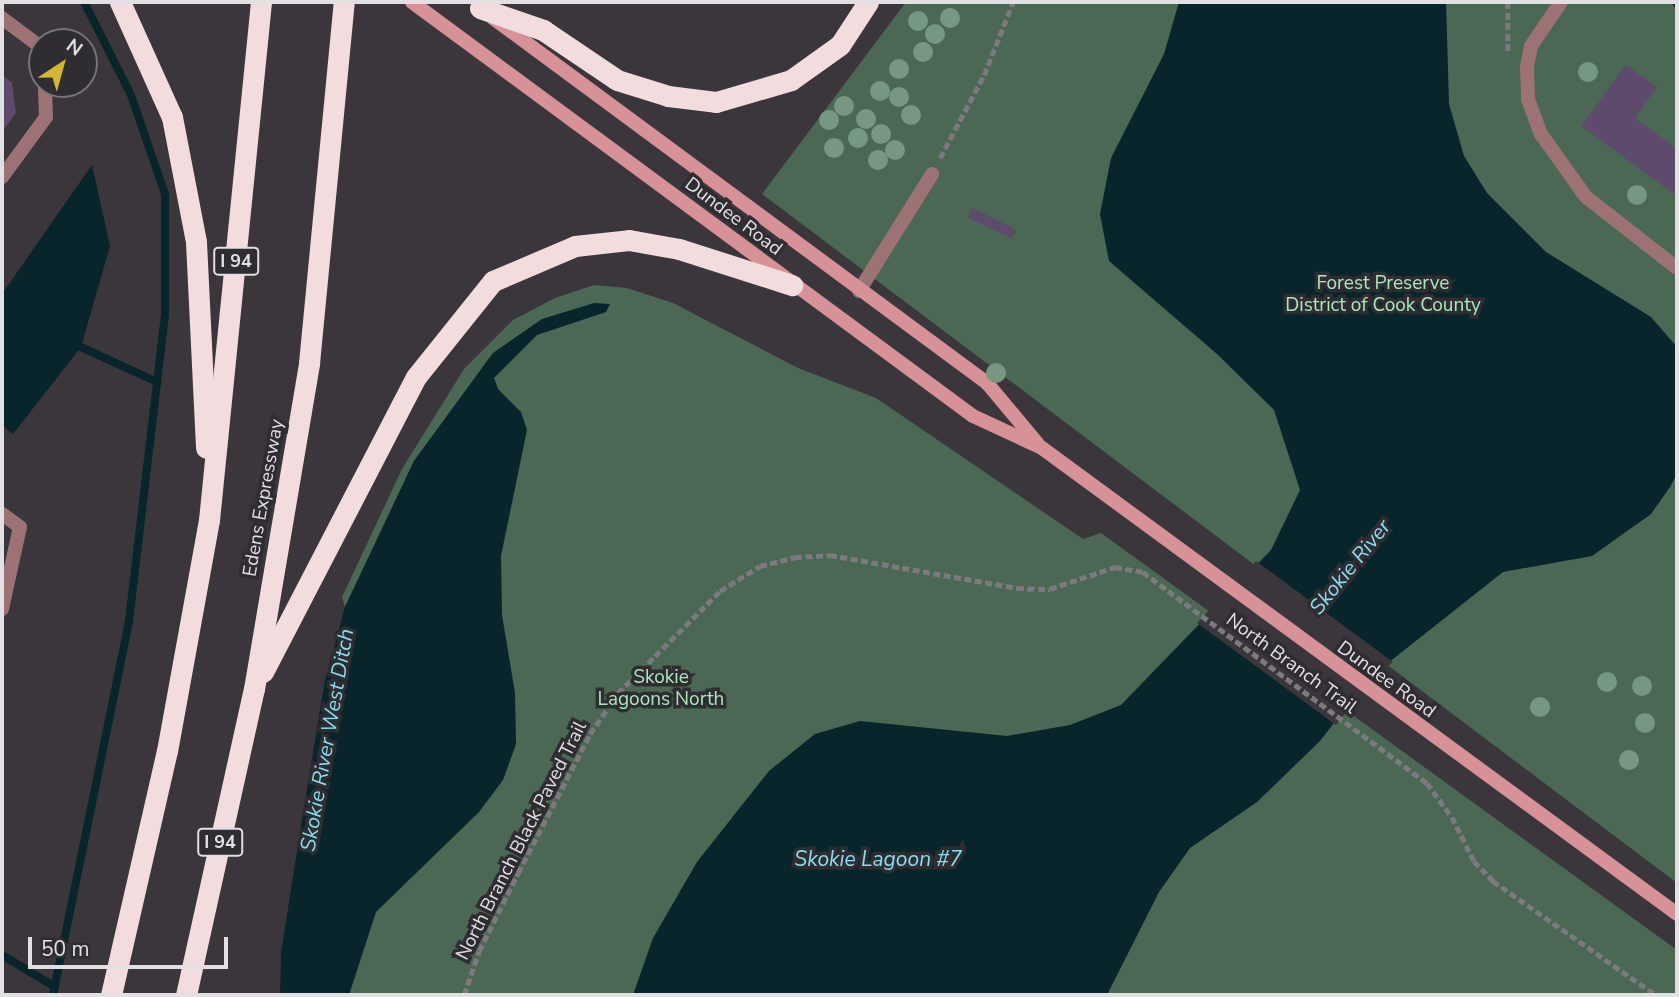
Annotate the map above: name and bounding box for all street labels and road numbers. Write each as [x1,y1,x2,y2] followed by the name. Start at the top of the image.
[680,173,786,261] street label: Dundee Road
[212,246,260,276] road number: I 94
[239,417,289,579] street label: Edens Expressway
[1221,609,1361,719] street label: North Branch Trail
[1332,637,1440,723] street label: Dundee Road
[452,718,592,964] street label: North Branch Black Paved Trail
[196,828,244,856] road number: I 94

